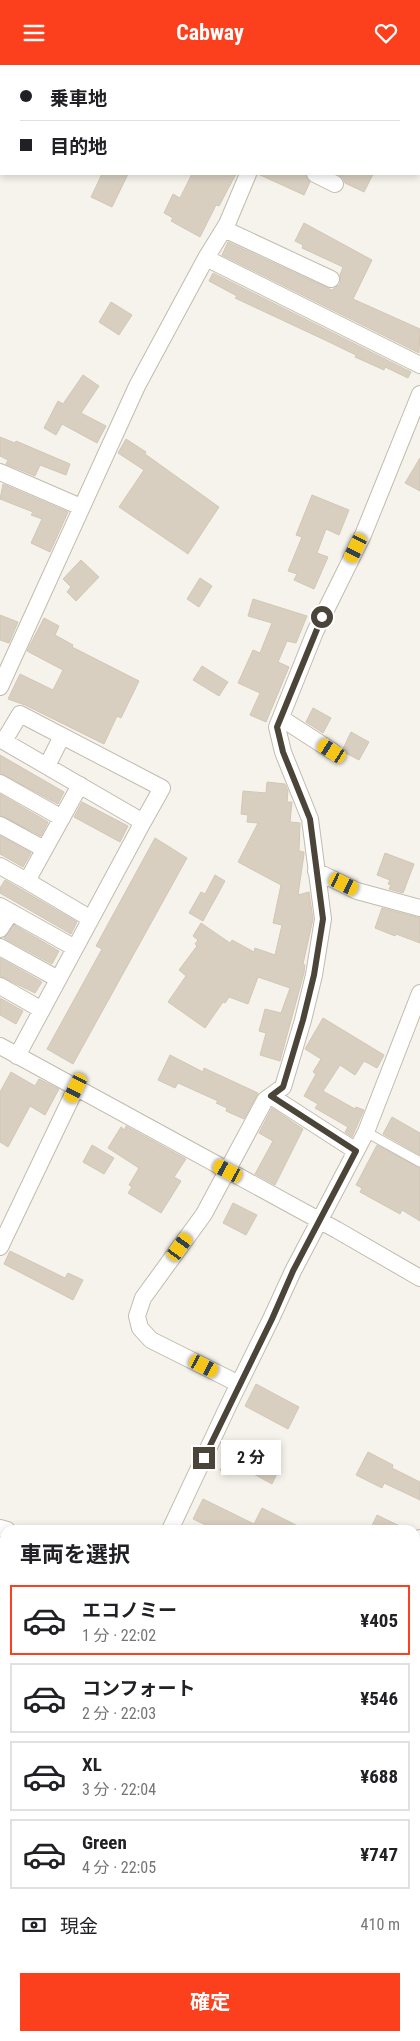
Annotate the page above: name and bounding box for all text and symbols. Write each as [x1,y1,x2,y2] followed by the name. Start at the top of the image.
[20,19,48,47] icon: menu
[372,19,400,47] icon: heart
[176,20,244,45] text: Cabway
[50,87,107,110] text: 乗車地
[50,135,107,158] text: 目的地
[342,531,369,565] car
[311,606,333,628] route start
[315,737,348,765] car
[327,871,360,897] car
[62,1071,89,1105] car
[211,1157,244,1185] car
[165,1230,194,1264] car
[187,1353,220,1379] car
[222,1441,282,1475] callout: 2 分
[193,1447,215,1469] route end
[237,1448,265,1467] text: 2 分
[20,1542,130,1567] text: 車両を選択
[22,1598,67,1643] icon: car
[82,1599,177,1622] text: エコノミー
[360,1609,398,1632] text: ¥405
[82,1626,156,1645] text: 1 分 · 22:02
[22,1676,67,1721] icon: car
[82,1677,195,1700] text: コンフォート
[360,1687,398,1710] text: ¥546
[82,1704,156,1723] text: 2 分 · 22:03
[82,1753,102,1776] text: XL
[22,1754,67,1799] icon: car
[360,1765,398,1788] text: ¥688
[82,1780,156,1799] text: 3 分 · 22:04
[82,1831,127,1854] text: Green
[22,1832,67,1877] icon: car
[360,1843,398,1866] text: ¥747
[82,1858,156,1877] text: 4 分 · 22:05
[20,1911,48,1939] icon: cash
[60,1915,98,1938] text: 現金
[361,1915,400,1934] text: 410 m
[20,1973,400,2031] button: 確定

